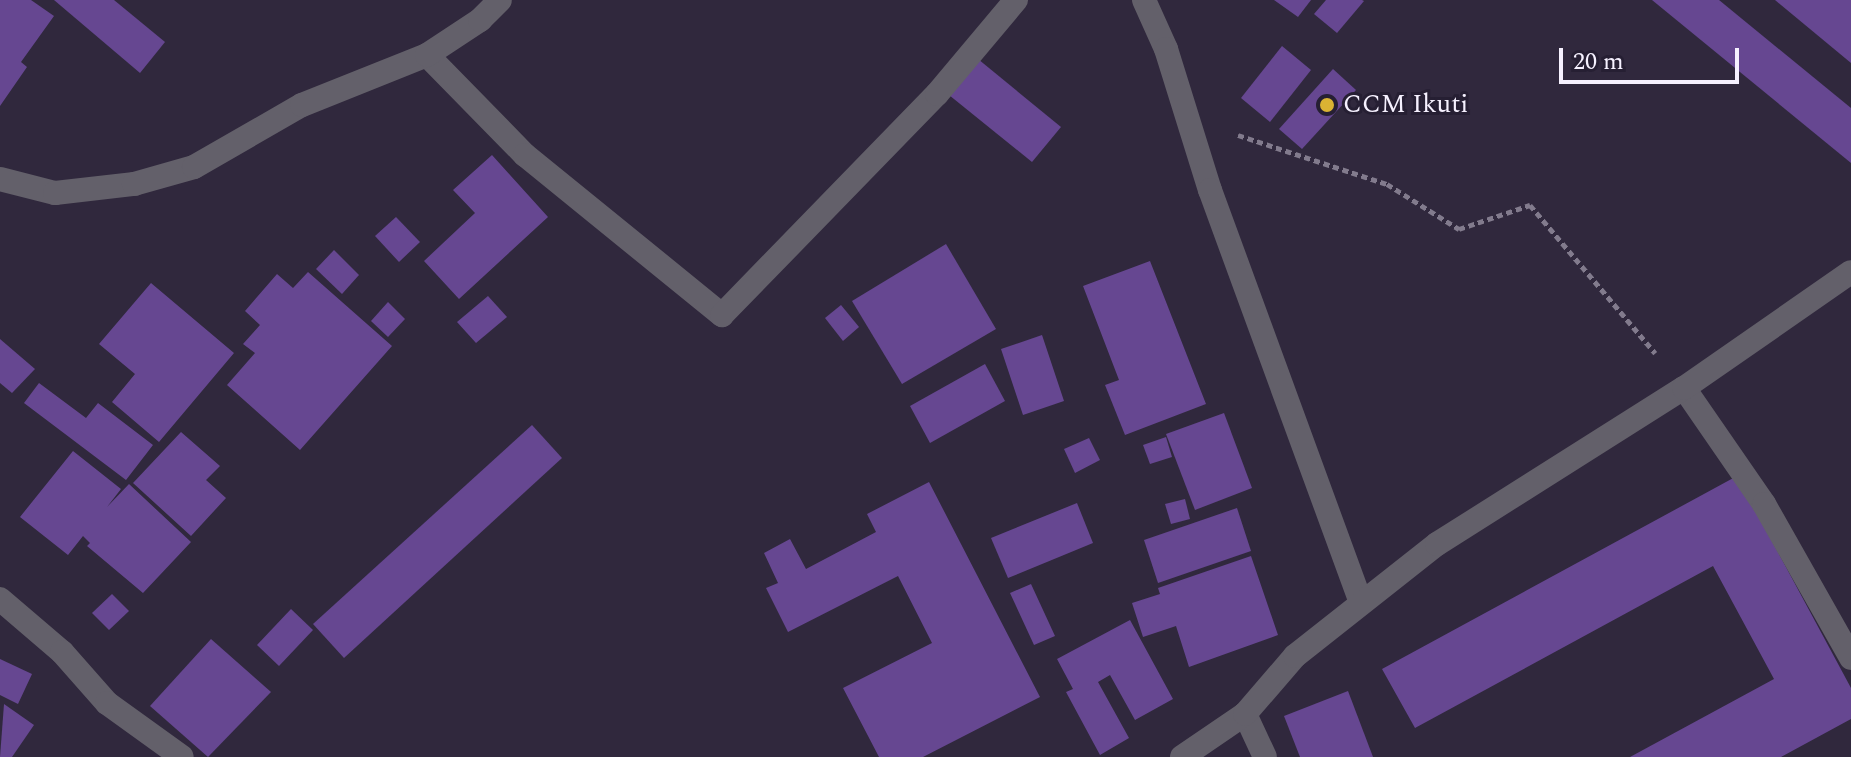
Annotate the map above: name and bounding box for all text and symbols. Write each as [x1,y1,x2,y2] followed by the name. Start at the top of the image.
[1563,32,1743,82] scale bar
[1573,44,1624,80] text: 20 m
[1343,89,1469,121] place label: CCM Ikuti
[1318,96,1336,114] marker: CCM Ikuti

